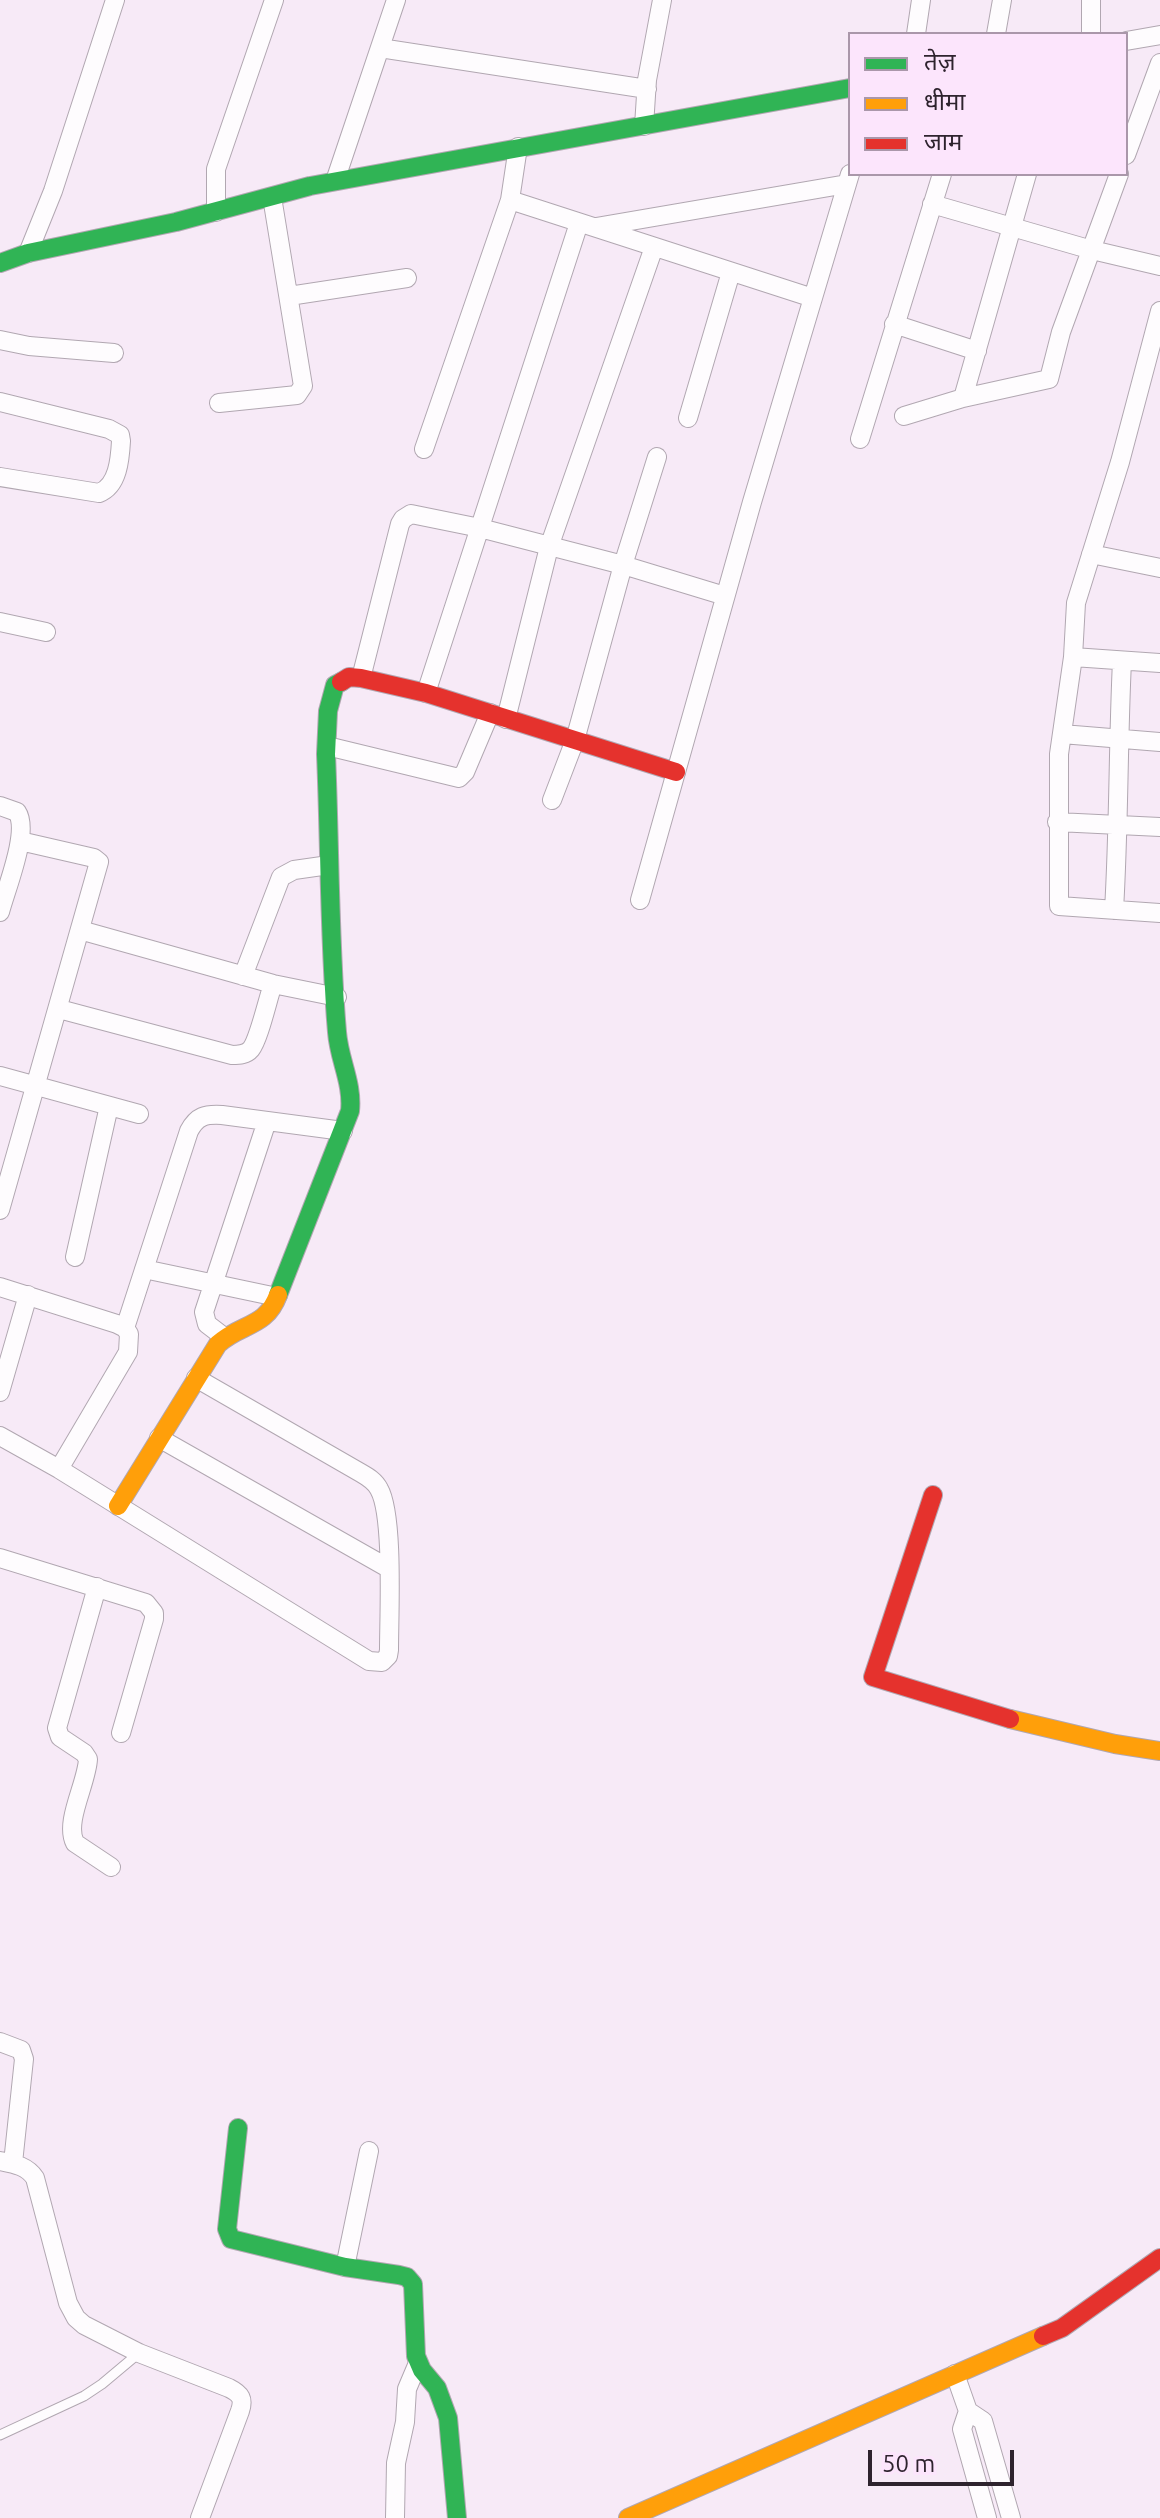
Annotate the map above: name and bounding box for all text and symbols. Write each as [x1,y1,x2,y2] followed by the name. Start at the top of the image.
[848,32,1128,176] legend
[924,48,956,75] text: तेज़
[924,88,966,115] text: धीमा
[924,128,962,155] text: जाम
[872,2434,1018,2484] scale bar
[882,2450,935,2477] text: 50 m

